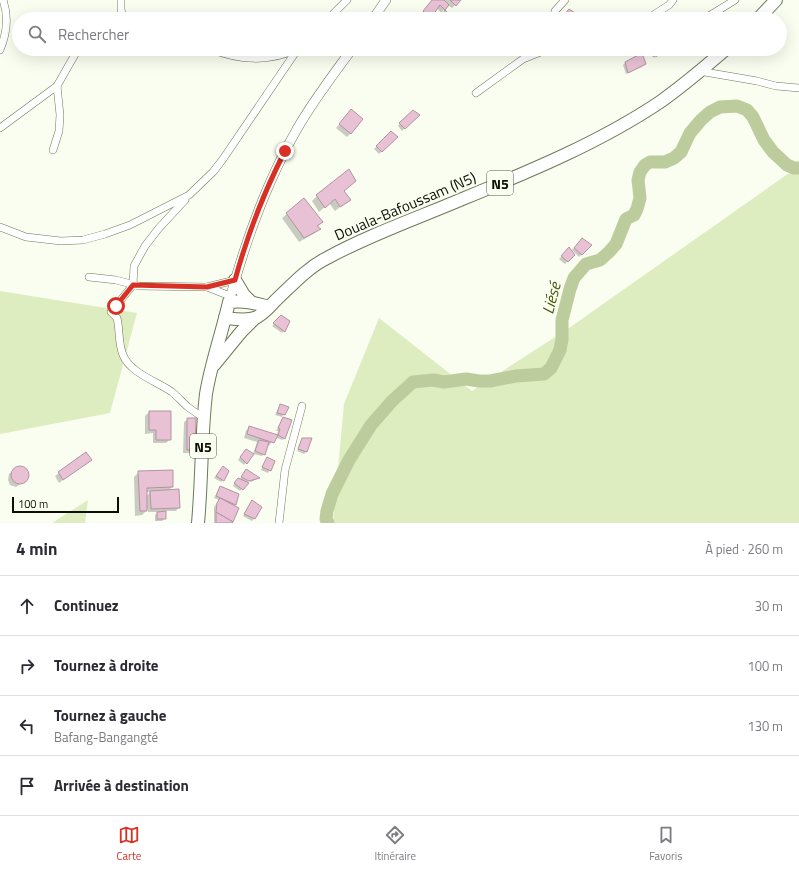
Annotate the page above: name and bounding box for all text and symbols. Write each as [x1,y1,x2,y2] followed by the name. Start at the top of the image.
[12,12,787,56] search box
[26,23,48,45] icon: search
[58,23,129,46] text: Rechercher
[276,142,294,160] route end
[331,166,479,246] street label: Douala-Bafoussam (N5)
[487,171,513,195] road number: N5
[535,278,567,317] water label: Liésé
[107,297,125,315] route start
[190,434,216,458] road number: N5
[12,495,119,514] scale bar
[18,496,48,512] text: 100 m
[16,536,57,562] text: 4 min
[705,539,783,559] text: À pied · 260 m
[54,594,119,617] text: Continuez
[16,595,38,617] icon: ahead
[755,596,783,616] text: 30 m
[54,654,159,677] text: Tournez à droite
[16,655,38,677] icon: right
[747,656,783,676] text: 100 m
[54,704,166,727] text: Tournez à gauche
[16,715,38,737] icon: left
[747,716,783,736] text: 130 m
[54,727,158,747] text: Bafang-Bangangté
[54,774,189,797] text: Arrivée à destination
[16,775,38,797] icon: arrive
[117,824,141,864] tab: Carte
[375,824,416,864] tab: Itinéraire
[649,824,682,864] tab: Favoris

